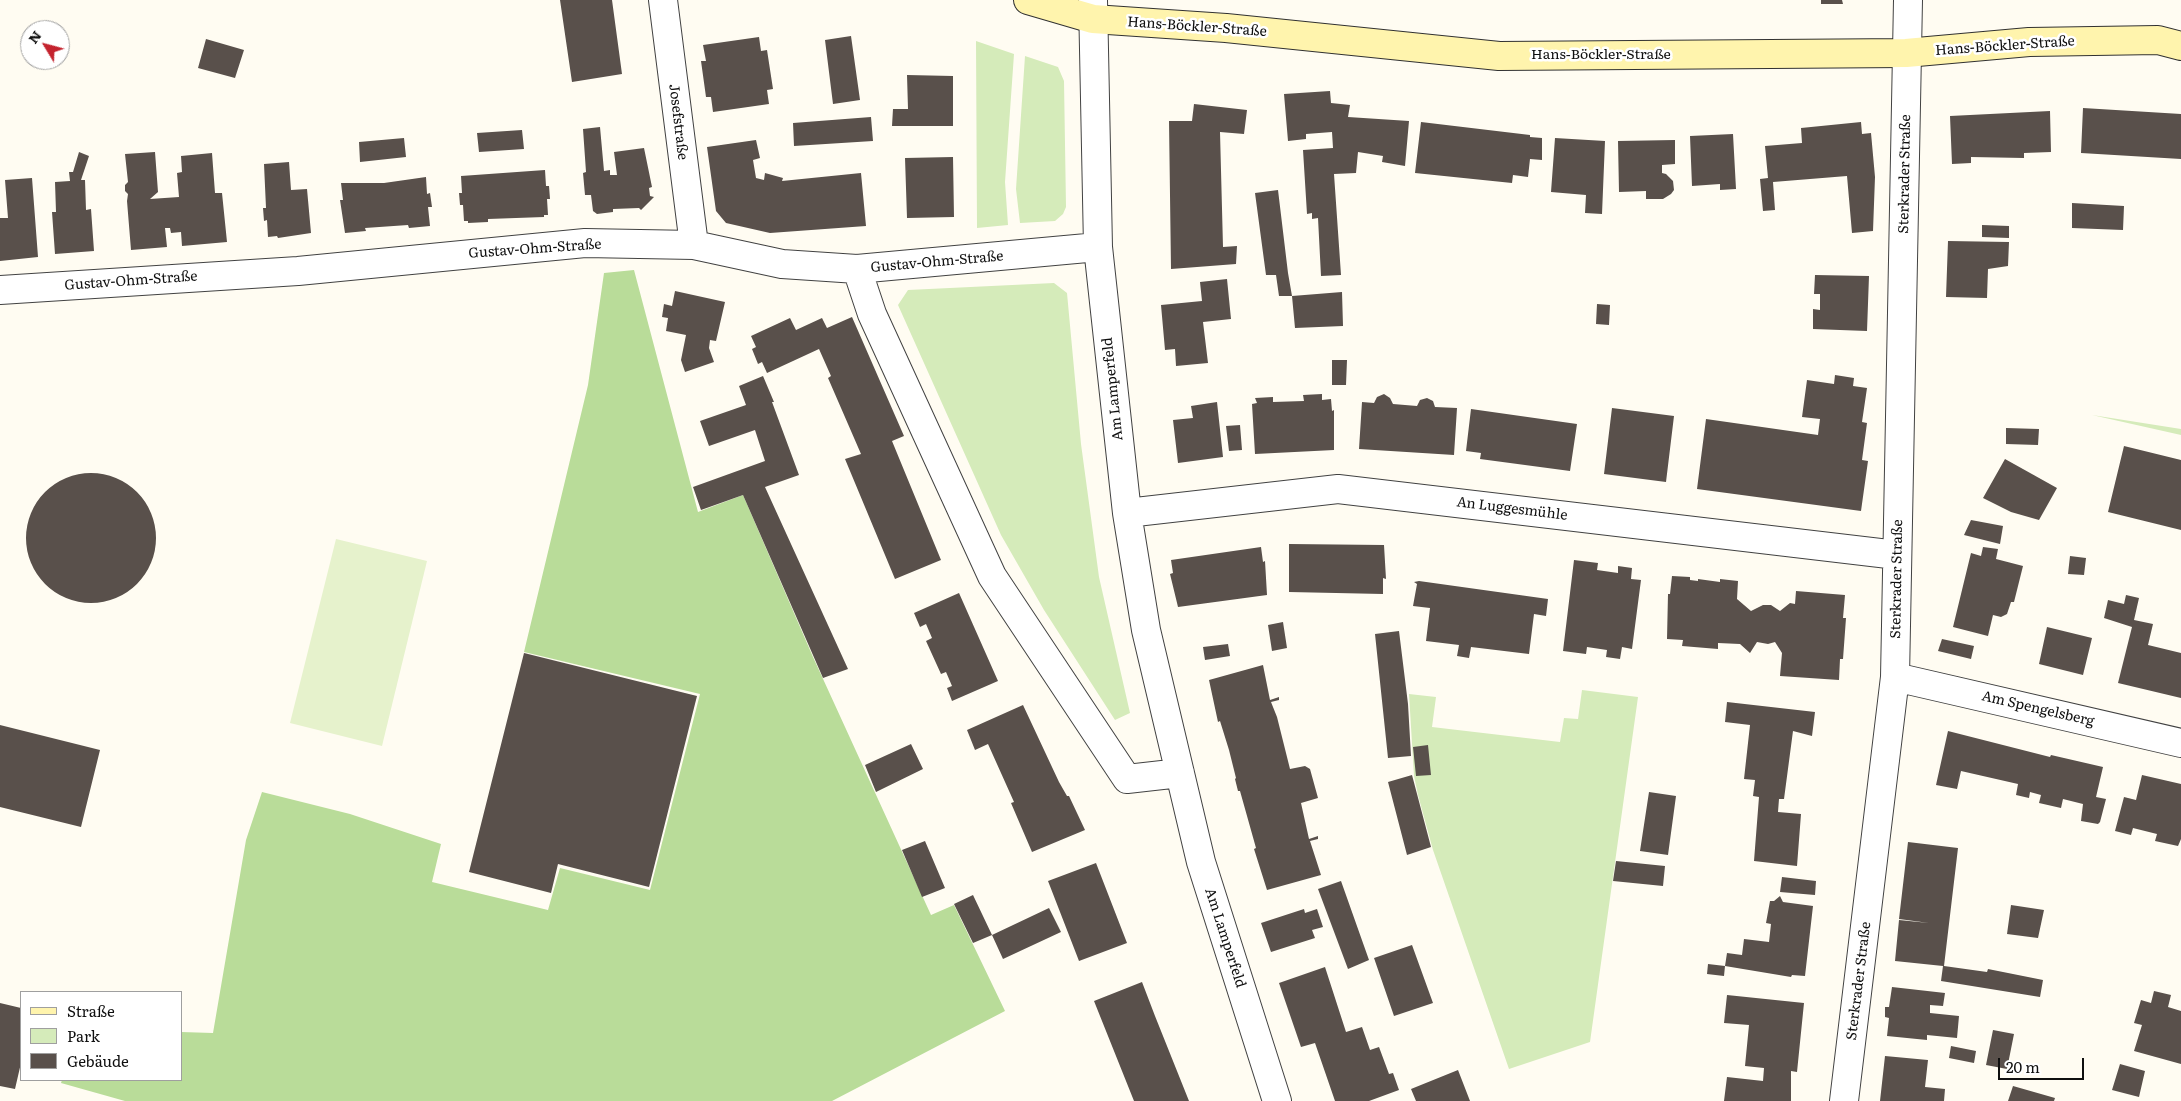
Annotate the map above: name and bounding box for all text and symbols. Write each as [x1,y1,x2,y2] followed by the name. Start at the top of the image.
[1127,14,1267,40] street label: Hans-Böckler-Straße
[20,20,70,70] north arrow
[22,26,45,47] text: N
[1935,33,2075,59] street label: Hans-Böckler-Straße
[1531,47,1671,63] street label: Hans-Böckler-Straße
[665,83,691,161] street label: Josefstraße
[1896,114,1914,234] street label: Sterkrader Straße
[468,236,602,262] street label: Gustav-Ohm-Straße
[870,248,1004,276] street label: Gustav-Ohm-Straße
[64,268,198,294] street label: Gustav-Ohm-Straße
[1099,336,1127,442] street label: Am Lamperfeld
[1456,494,1568,524] street label: An Luggesmühle
[1888,519,1906,639] street label: Sterkrader Straße
[1980,688,2096,730] street label: Am Spengelsberg
[1201,886,1249,990] street label: Am Lamperfeld
[1843,921,1875,1041] street label: Sterkrader Straße
[20,991,182,1081] legend
[67,999,115,1022] text: Straße
[67,1024,100,1047] text: Park
[2001,1048,2087,1080] scale bar
[67,1049,129,1072] text: Gebäude
[2006,1055,2040,1078] text: 20 m

